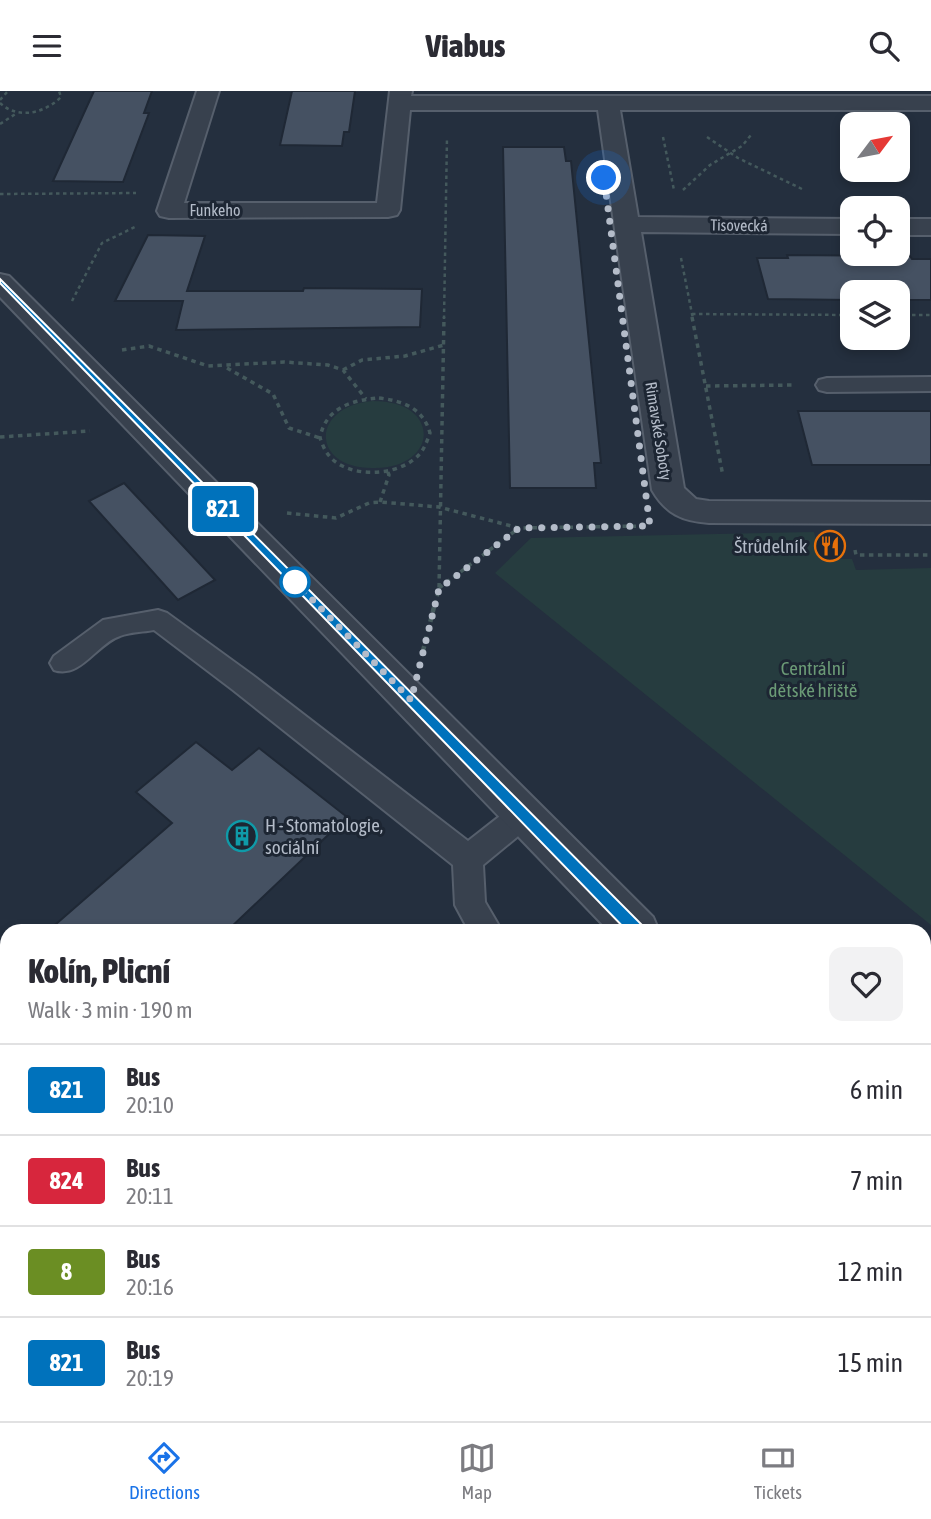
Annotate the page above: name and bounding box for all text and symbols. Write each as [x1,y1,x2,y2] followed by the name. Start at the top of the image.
[28,27,66,65] icon: menu
[426,27,505,64] text: Viabus
[865,27,903,65] icon: search
[840,112,910,182] north arrow
[840,112,910,350] map controls
[586,160,621,195] your location
[840,196,910,266] button: locate
[189,201,241,219] street label: Funkeho
[710,216,768,234] street label: Tisovecká
[840,280,910,350] button: layers
[641,380,676,482] street label: Rimavské Soboty
[183,486,263,532] line badge: 821
[206,495,240,522] text: 821
[813,529,847,563] restaurant icon: Štrůdelník
[734,535,808,557] place label: Štrůdelník
[280,567,310,597] unlabelled marker
[769,657,857,701] park label: Centrální dětské hřiště
[265,814,383,858] place label: H - Stomatologie, sociální
[225,819,259,853] building icon: H - Stomatologie, sociální
[829,947,903,1021] button: heart
[28,952,170,990] text: Kolín, Plicní
[28,997,192,1023] text: Walk · 3 min · 190 m
[126,1062,160,1092] text: Bus
[850,1075,903,1105] text: 6 min
[50,1076,83,1103] text: 821
[126,1092,174,1118] text: 20:10
[126,1153,160,1183] text: Bus
[850,1166,903,1196] text: 7 min
[50,1167,83,1194] text: 824
[126,1183,174,1209] text: 20:11
[126,1244,160,1274] text: Bus
[838,1257,903,1287] text: 12 min
[61,1258,72,1285] text: 8
[126,1274,174,1300] text: 20:16
[126,1335,160,1365] text: Bus
[838,1348,903,1378] text: 15 min
[50,1349,83,1376] text: 821
[126,1365,174,1391] text: 20:19
[129,1439,200,1503] tab: Directions
[458,1439,496,1503] tab: Map
[754,1439,802,1503] tab: Tickets

